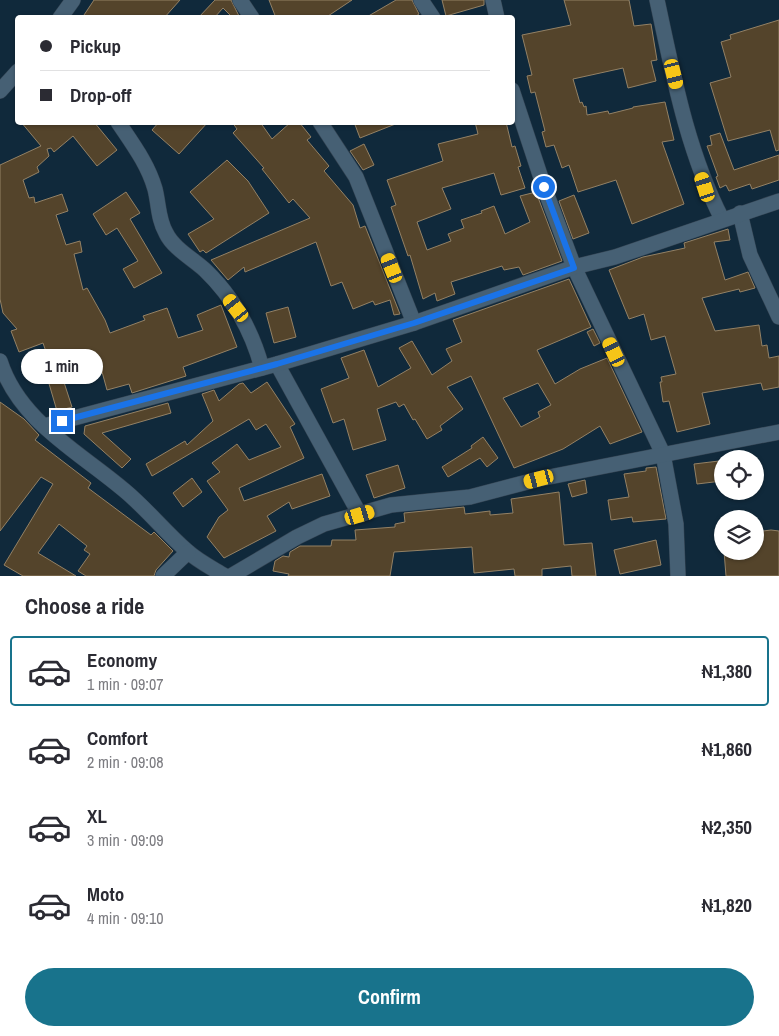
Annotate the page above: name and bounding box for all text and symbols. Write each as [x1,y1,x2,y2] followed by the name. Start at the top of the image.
[70,33,121,59] text: Pickup
[663,58,684,90] car
[70,82,131,108] text: Drop-off
[693,170,716,204] car
[533,176,555,198] route start
[379,251,404,285] car
[220,292,251,324] car
[600,335,627,369] car
[21,348,103,384] callout: 1 min
[45,355,79,377] text: 1 min
[51,410,73,432] route end
[714,450,764,560] map controls
[714,450,764,500] button: locate
[522,468,555,490] car
[343,503,376,527] car
[714,510,764,560] button: layers
[25,591,144,621] text: Choose a ride
[87,647,157,673] text: Economy
[27,649,72,694] icon: car
[702,658,752,684] text: ₦1,380
[87,673,164,695] text: 1 min · 09:07
[87,725,148,751] text: Comfort
[27,727,72,772] icon: car
[702,736,752,762] text: ₦1,860
[87,751,164,773] text: 2 min · 09:08
[87,803,107,829] text: XL
[27,805,72,850] icon: car
[702,814,752,840] text: ₦2,350
[87,829,164,851] text: 3 min · 09:09
[87,881,124,907] text: Moto
[27,883,72,928] icon: car
[702,892,752,918] text: ₦1,820
[87,907,164,929] text: 4 min · 09:10
[25,968,754,1026] button: Confirm

